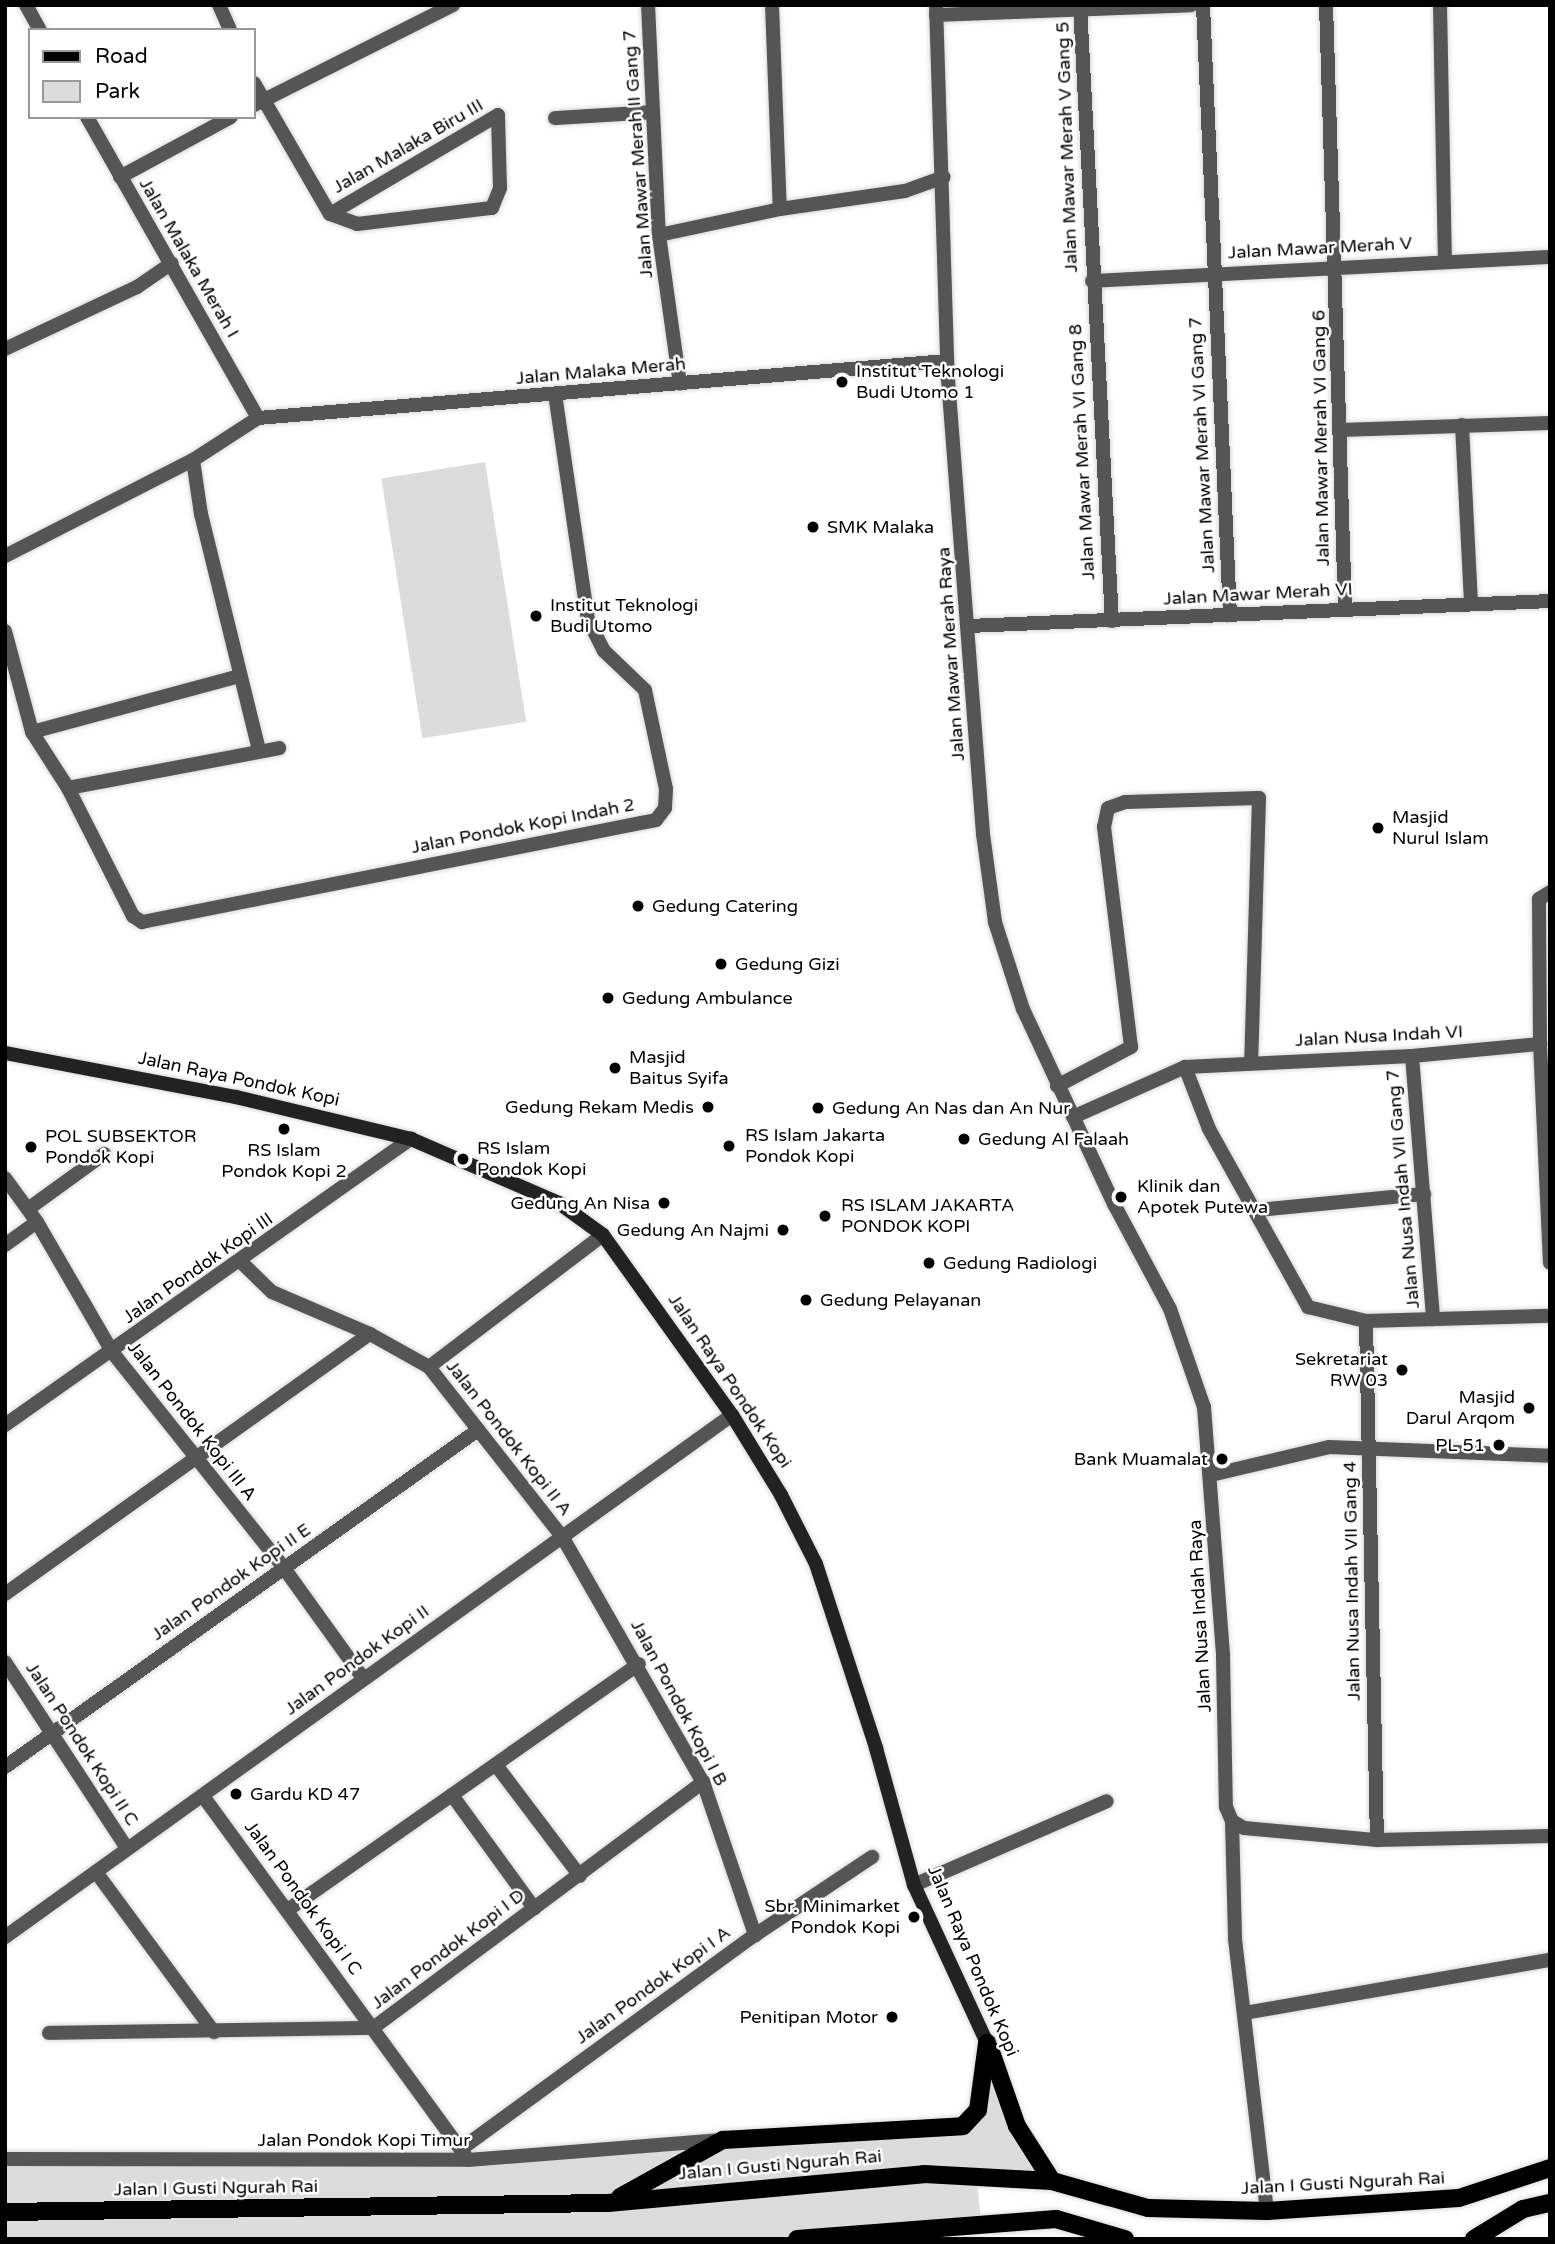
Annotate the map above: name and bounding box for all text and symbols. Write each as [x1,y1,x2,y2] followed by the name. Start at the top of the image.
[1052,21,1082,273] street label: Jalan Mawar Merah V Gang 5
[28,28,256,119] legend
[619,29,657,279] street label: Jalan Mawar Merah II Gang 7
[95,44,148,69] text: Road
[95,79,140,104] text: Park
[329,94,487,198] street label: Jalan Malaka Biru III
[135,174,243,342] street label: Jalan Malaka Merah I
[1227,232,1413,264] street label: Jalan Mawar Merah V
[1308,310,1334,566] street label: Jalan Mawar Merah VI Gang 6
[1185,316,1219,574] street label: Jalan Mawar Merah VI Gang 7
[1065,323,1099,581] street label: Jalan Mawar Merah VI Gang 8
[515,353,687,389] street label: Jalan Malaka Merah
[856,361,1004,404] place label: Institut Teknologi Budi Utomo 1
[834,374,850,390] marker: Institut Teknologi Budi Utomo 1
[827,516,934,538] place label: SMK Malaka
[805,519,821,535] marker: SMK Malaka
[933,546,969,762] street label: Jalan Mawar Merah Raya
[1163,578,1353,610] street label: Jalan Mawar Merah VI
[550,595,698,638] place label: Institut Teknologi Budi Utomo
[528,608,544,624] marker: Institut Teknologi Budi Utomo
[409,794,637,858] street label: Jalan Pondok Kopi Indah 2
[1392,807,1489,850] place label: Masjid Nurul Islam
[1370,820,1386,836] marker: Masjid Nurul Islam
[652,895,798,917] place label: Gedung Catering
[630,898,646,914] marker: Gedung Catering
[735,953,840,975] place label: Gedung Gizi
[713,956,729,972] marker: Gedung Gizi
[622,987,793,1009] place label: Gedung Ambulance
[600,990,616,1006] marker: Gedung Ambulance
[1295,1021,1463,1051] street label: Jalan Nusa Indah VI
[136,1047,342,1111] street label: Jalan Raya Pondok Kopi
[629,1047,729,1090] place label: Masjid Baitus Syifa
[607,1060,623,1076] marker: Masjid Baitus Syifa
[1382,1069,1424,1309] street label: Jalan Nusa Indah VII Gang 7
[505,1096,694,1118] place label: Gedung Rekam Medis
[832,1097,1070,1119] place label: Gedung An Nas dan An Nur
[700,1099,716,1115] marker: Gedung Rekam Medis
[810,1100,826,1116] marker: Gedung An Nas dan An Nur
[276,1121,292,1137] marker: RS Islam Pondok Kopi 2
[745,1125,885,1168] place label: RS Islam Jakarta Pondok Kopi
[45,1126,197,1168] place label: POL SUBSEKTOR Pondok Kopi
[978,1128,1129,1150] place label: Gedung Al Falaah
[956,1131,972,1147] marker: Gedung Al Falaah
[719,1136,739,1156] marker: RS Islam Jakarta Pondok Kopi
[477,1138,586,1180] place label: RS Islam Pondok Kopi
[23,1139,39,1155] marker: POL SUBSEKTOR Pondok Kopi
[221,1140,347,1182] place label: RS Islam Pondok Kopi 2
[455,1151,471,1167] marker: RS Islam Pondok Kopi
[1137,1176,1268,1218] place label: Klinik dan Apotek Putewa
[1111,1187,1131,1207] marker: Klinik dan Apotek Putewa
[510,1192,650,1214] place label: Gedung An Nisa
[656,1195,672,1211] marker: Gedung An Nisa
[841,1195,1014,1238] place label: RS ISLAM JAKARTA PONDOK KOPI
[815,1206,835,1226] marker: RS ISLAM JAKARTA PONDOK KOPI
[119,1208,277,1328] street label: Jalan Pondok Kopi III
[617,1219,769,1241] place label: Gedung An Najmi
[775,1222,791,1238] marker: Gedung An Najmi
[943,1252,1097,1274] place label: Gedung Radiologi
[921,1255,937,1271] marker: Gedung Radiologi
[820,1289,981,1311] place label: Gedung Pelayanan
[664,1290,796,1472] street label: Jalan Raya Pondok Kopi
[798,1292,814,1308] marker: Gedung Pelayanan
[123,1337,261,1505] street label: Jalan Pondok Kopi III A
[1295,1349,1388,1392] place label: Sekretariat RW 03
[442,1356,576,1520] street label: Jalan Pondok Kopi II A
[1394,1362,1410,1378] marker: Sekretariat RW 03
[1406,1387,1515,1430] place label: Masjid Darul Arqom
[1521,1400,1537,1416] marker: Masjid Darul Arqom
[1435,1434,1485,1456] place label: PL 51
[1491,1437,1507,1453] marker: PL 51
[1074,1448,1208,1470] place label: Bank Muamalat
[1214,1451,1230,1467] marker: Bank Muamalat
[1339,1461,1365,1701] street label: Jalan Nusa Indah VII Gang 4
[147,1519,315,1645] street label: Jalan Pondok Kopi II E
[1184,1519,1216,1713] street label: Jalan Nusa Indah Raya
[281,1600,433,1720] street label: Jalan Pondok Kopi II
[626,1616,732,1790] street label: Jalan Pondok Kopi I B
[21,1658,143,1830] street label: Jalan Pondok Kopi II C
[250,1783,360,1805] place label: Gardu KD 47
[228,1786,244,1802] marker: Gardu KD 47
[240,1817,366,1979] street label: Jalan Pondok Kopi I C
[923,1862,1023,2060] street label: Jalan Raya Pondok Kopi
[367,1884,529,2014] street label: Jalan Pondok Kopi I D
[765,1896,900,1938] place label: Sbr. Minimarket Pondok Kopi
[906,1909,922,1925] marker: Sbr. Minimarket Pondok Kopi
[571,1922,735,2048] street label: Jalan Pondok Kopi I A
[739,2006,878,2028] place label: Penitipan Motor
[884,2009,900,2025] marker: Penitipan Motor
[258,2129,470,2151] street label: Jalan Pondok Kopi Timur
[677,2145,883,2185] street label: Jalan I Gusti Ngurah Rai
[1240,2167,1446,2199] street label: Jalan I Gusti Ngurah Rai
[114,2175,318,2201] street label: Jalan I Gusti Ngurah Rai

